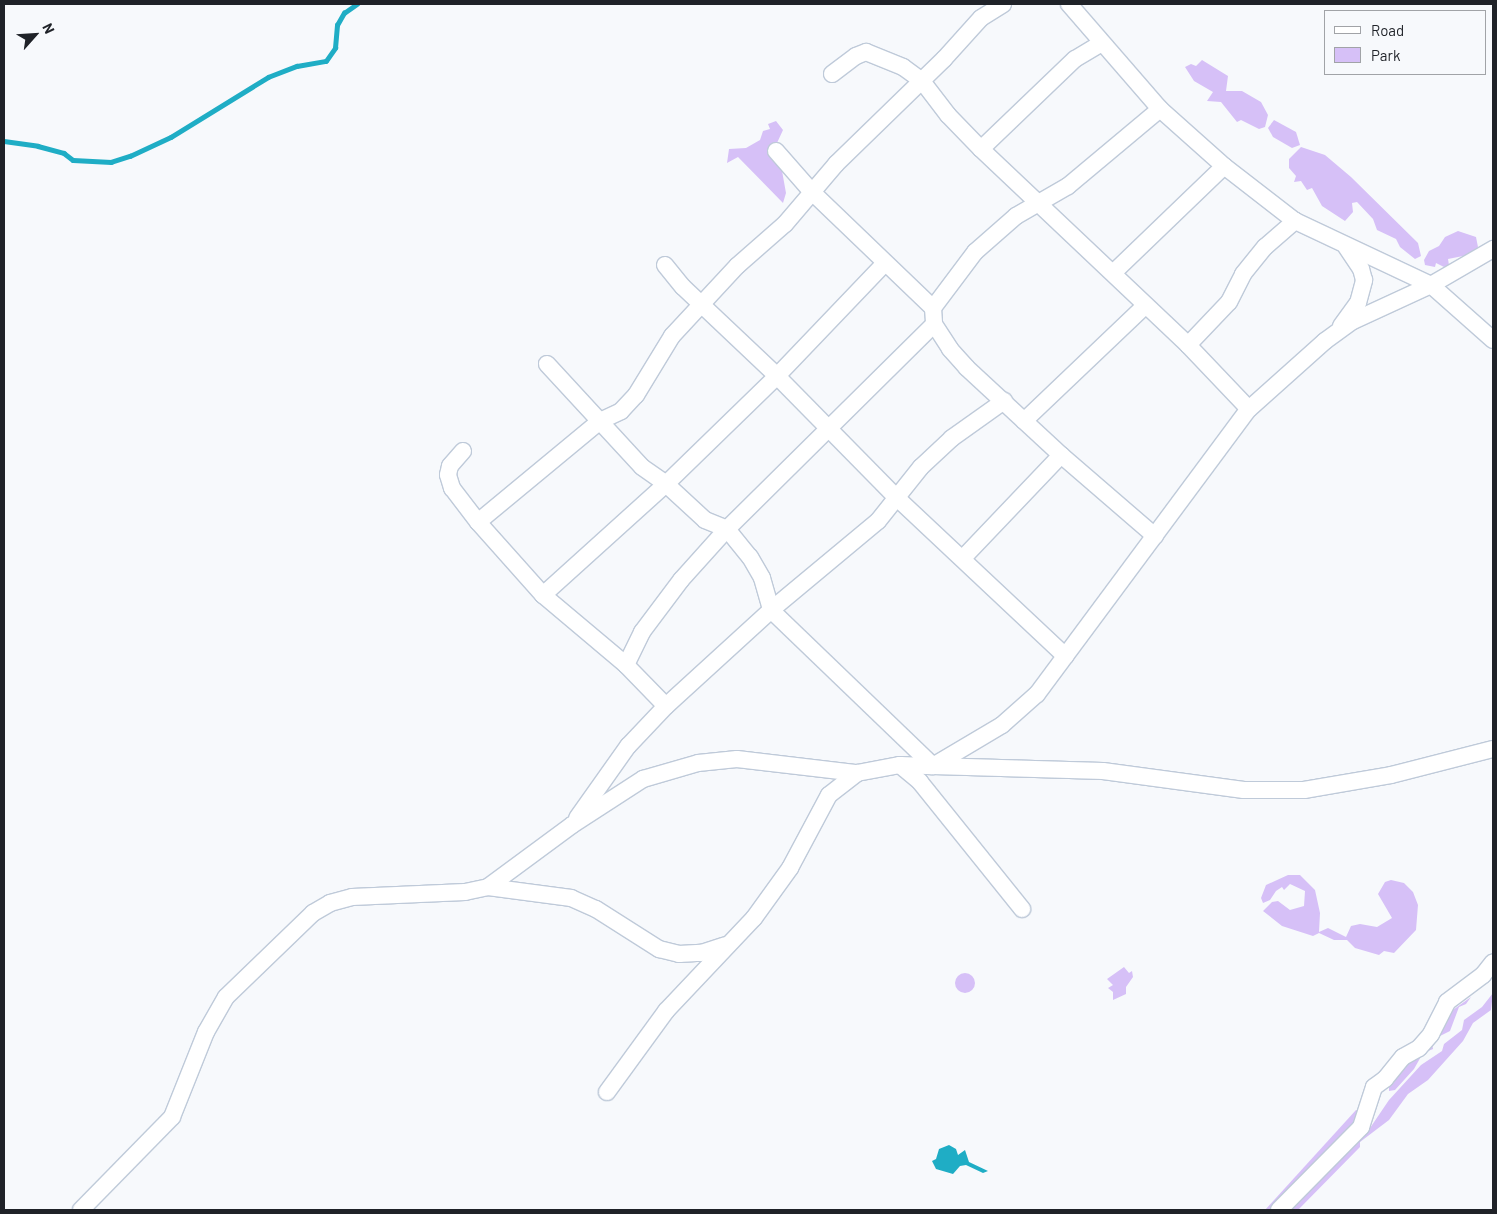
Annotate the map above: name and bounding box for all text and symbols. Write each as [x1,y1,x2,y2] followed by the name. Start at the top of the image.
[10,10,60,60] north arrow
[1324,10,1487,75] legend
[39,20,59,36] text: N
[1371,21,1404,39] text: Road
[1371,46,1400,64] text: Park

